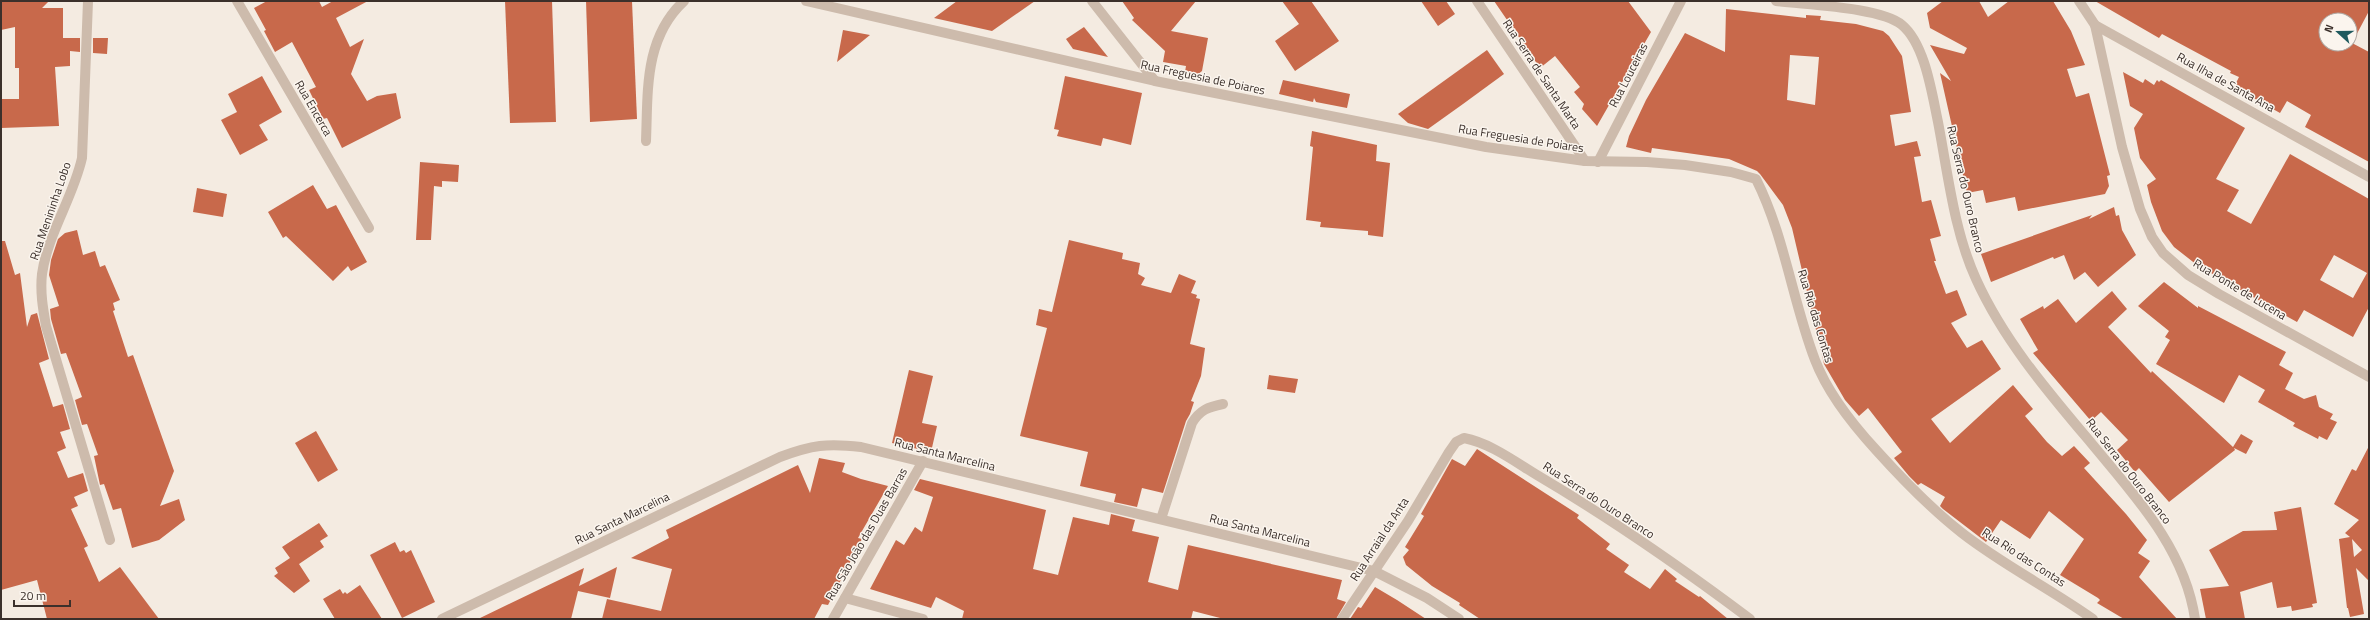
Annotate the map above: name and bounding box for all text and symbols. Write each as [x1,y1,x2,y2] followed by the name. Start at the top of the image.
[2318,12,2358,52] north arrow
[1498,15,1586,133] street label: Rua Serra de Santa Marta
[2320,22,2337,35] text: N
[1604,39,1653,111] street label: Rua Louceiras
[2173,47,2279,117] street label: Rua Ilha de Santa Ana
[1139,55,1267,100] street label: Rua Freguesia de Poiares
[290,76,338,140] street label: Rua Encerca
[1457,119,1585,157] street label: Rua Freguesia de Poiares
[1942,124,1990,254] street label: Rua Serra do Ouro Branco
[24,159,76,263] street label: Rua Menininha Lobo
[2190,254,2290,324] street label: Rua Ponte de Lucena
[1793,267,1839,366] street label: Rua Rio das Contas
[2081,414,2177,528] street label: Rua Serra do Ouro Branco
[893,432,997,476] street label: Rua Santa Marcelina
[1539,457,1659,543] street label: Rua Serra do Ouro Branco
[820,464,912,604] street label: Rua São João das Duas Barras
[571,487,673,549] street label: Rua Santa Marcelina
[1345,493,1413,585] street label: Rua Arraial da Anta
[1208,508,1312,552] street label: Rua Santa Marcelina
[1978,523,2070,592] street label: Rua Rio das Contas
[14,582,70,608] scale bar
[20,586,46,605] text: 20 m

